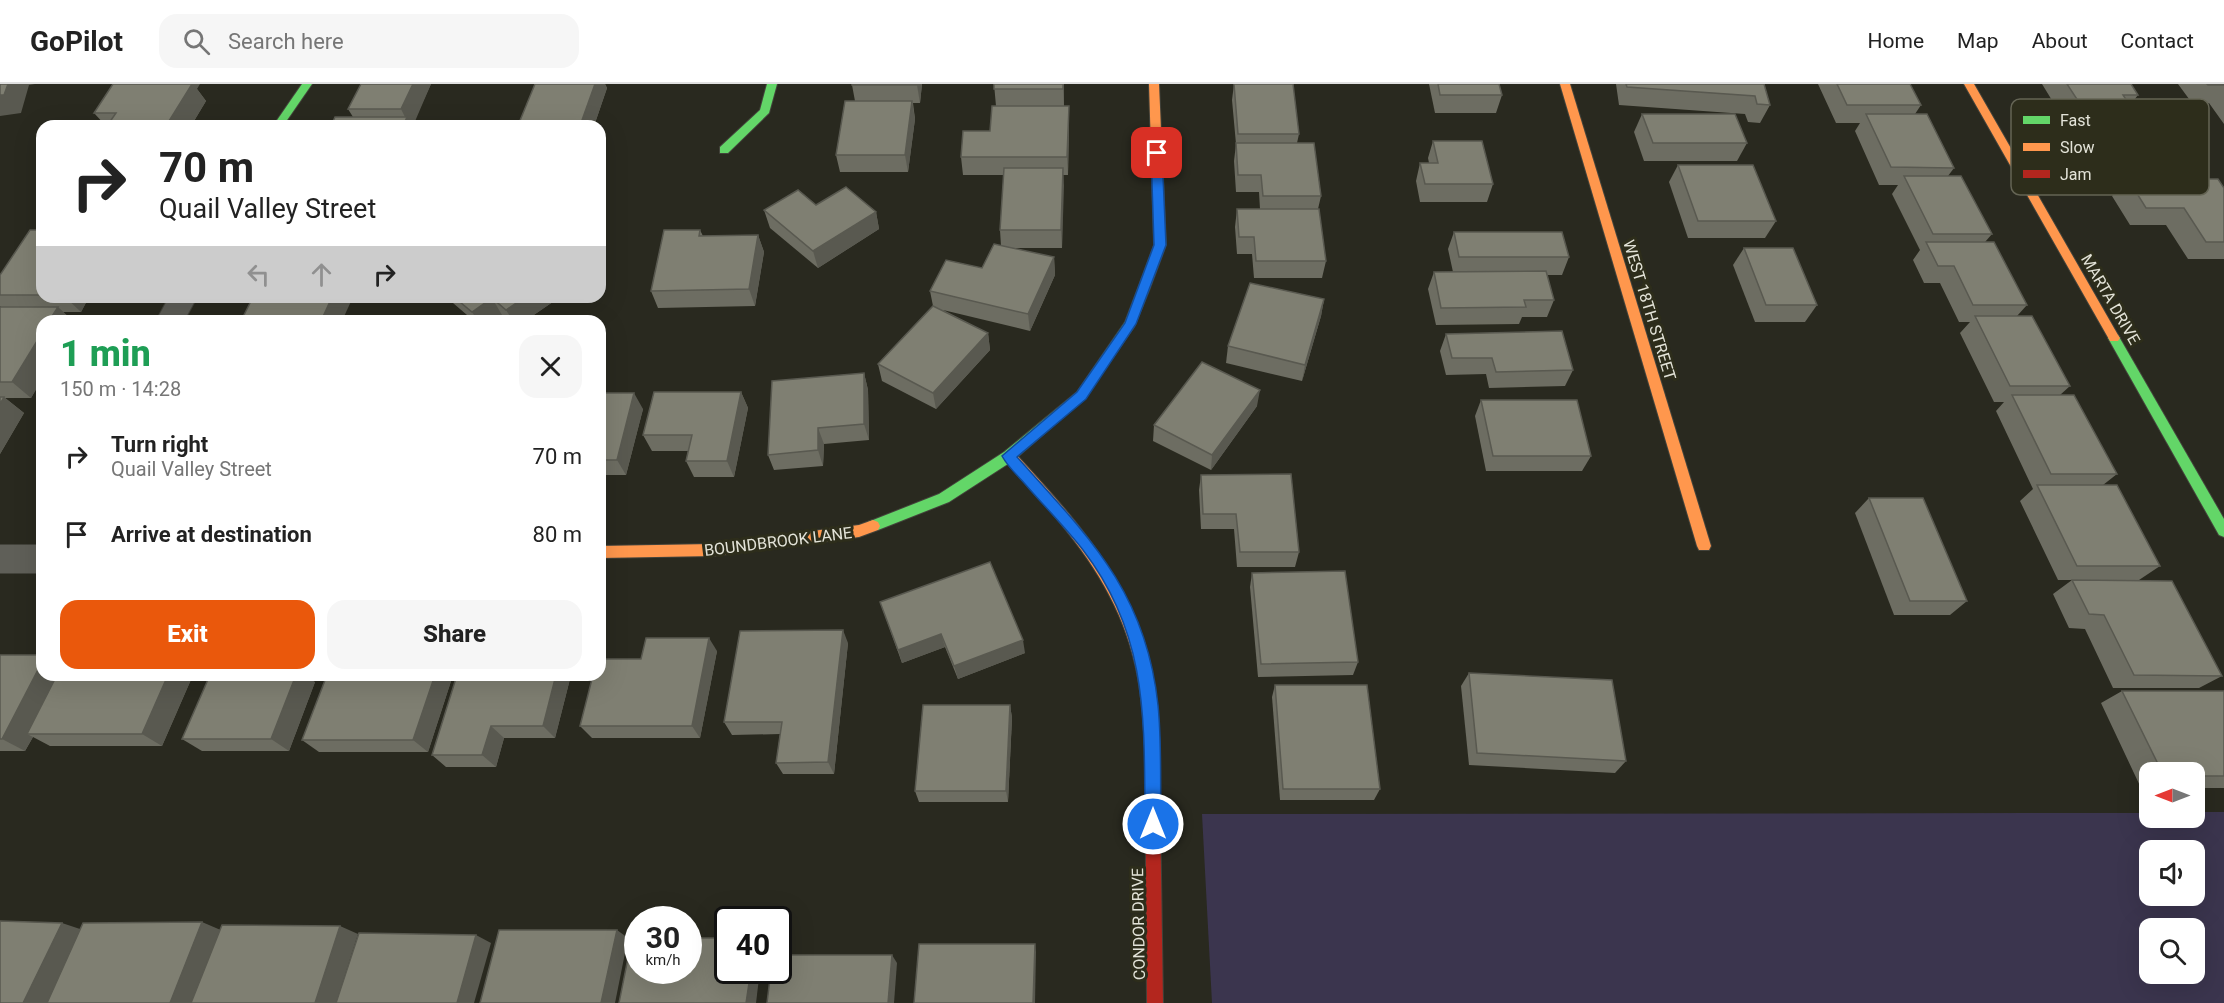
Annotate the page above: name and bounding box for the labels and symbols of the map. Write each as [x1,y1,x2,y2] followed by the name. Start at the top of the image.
[2011,99,2209,195] legend
[2060,111,2091,130] text: Fast
[1131,127,1182,178] pin
[2060,138,2095,157] text: Slow
[2060,165,2092,184] text: Jam
[1619,238,1680,383] street label: WEST 18TH STREET
[2077,251,2144,348] street label: MARTA DRIVE
[703,523,853,560] street label: BOUNDBROOK LANE
[2139,762,2205,828] north arrow
[1121,792,1185,856] position arrow
[1128,868,1149,980] street label: CONDOR DRIVE
[714,906,792,984] speed limit sign: 40

